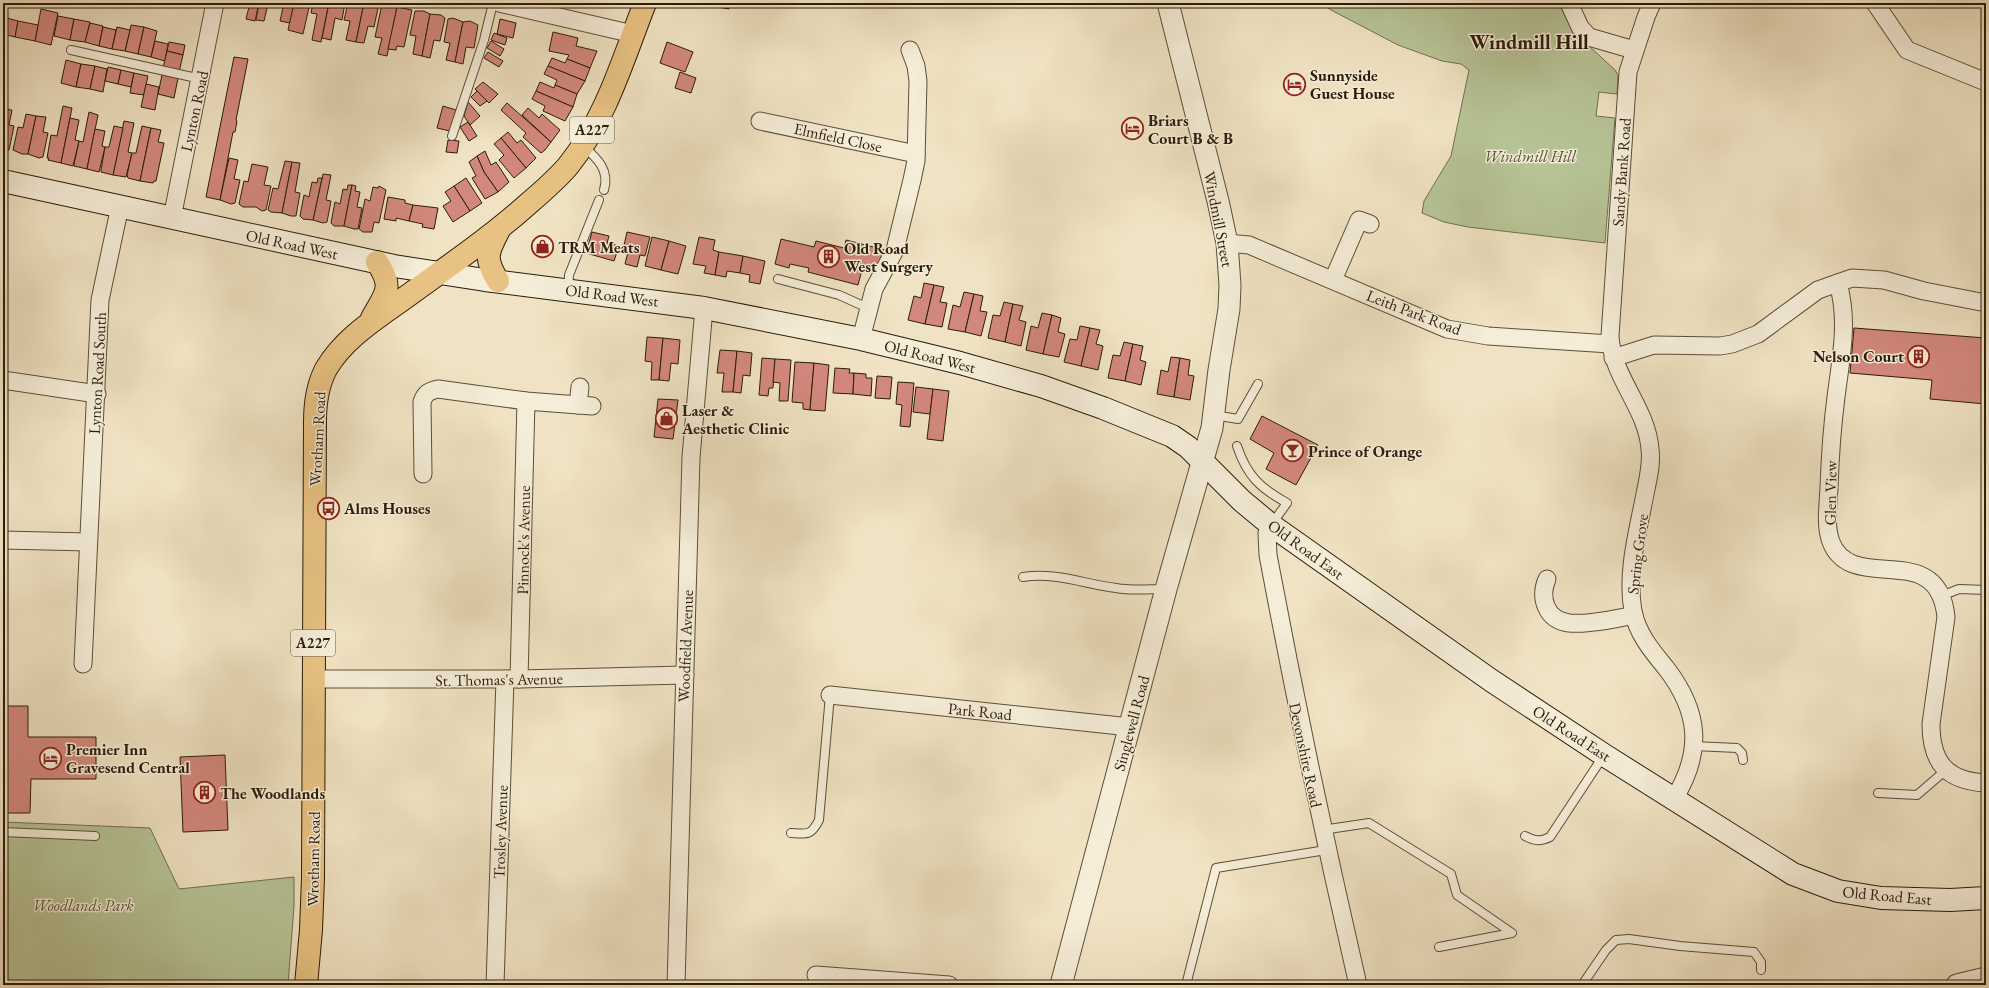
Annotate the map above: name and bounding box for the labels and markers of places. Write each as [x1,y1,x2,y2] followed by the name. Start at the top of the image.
[1310,65,1395,104] place label: Sunnyside Guest House
[1281,71,1307,97] hotel icon: Sunnyside Guest House
[1148,110,1233,149] place label: Briars Court B & B
[1120,116,1146,142] hotel icon: Briars Court B & B
[530,234,556,260] shop icon: TRM Meats
[558,237,640,258] place label: TRM Meats
[844,238,933,277] place label: Old Road West Surgery
[816,244,842,270] building icon: Old Road West Surgery
[1906,343,1932,369] building icon: Nelson Court
[1813,346,1904,367] place label: Nelson Court
[681,400,790,439] place label: Laser & Aesthetic Clinic
[653,406,679,432] shop icon: Laser & Aesthetic Clinic
[1280,438,1306,464] bar icon: Prince of Orange
[1308,441,1422,462] place label: Prince of Orange
[315,495,341,521] bus stop icon: Alms Houses
[343,498,431,519] place label: Alms Houses
[66,739,190,778] place label: Premier Inn Gravesend Central
[37,745,63,771] hotel icon: Premier Inn Gravesend Central
[191,780,217,806] building icon: The Woodlands
[220,783,325,804] place label: The Woodlands

